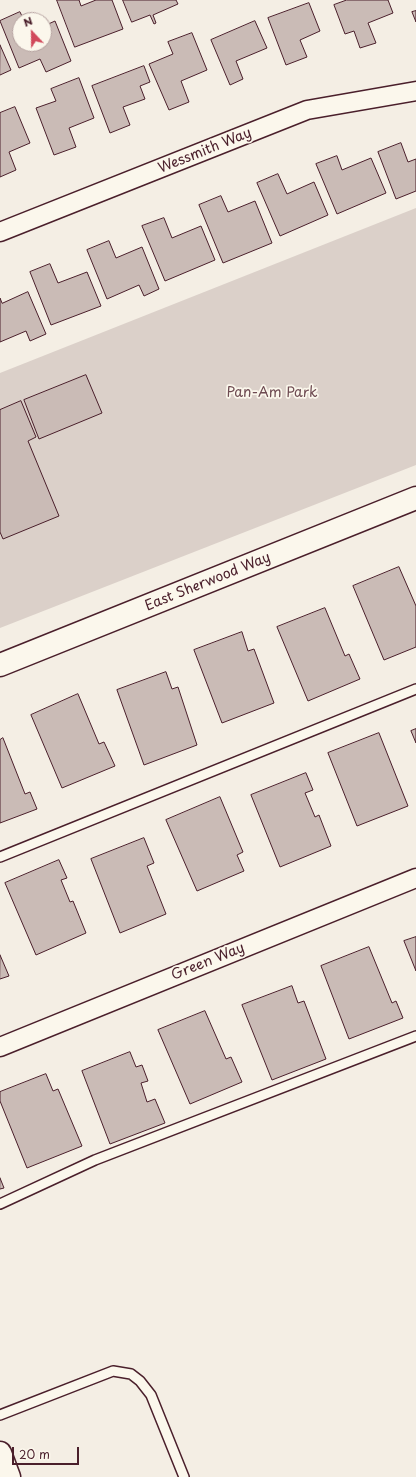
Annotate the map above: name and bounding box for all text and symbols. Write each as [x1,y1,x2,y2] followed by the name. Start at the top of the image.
[12,12,52,52] north arrow
[20,12,35,31] text: N
[156,125,254,177] street label: Wessmith Way
[227,385,317,401] park label: Pan-Am Park
[143,549,273,615] street label: East Sherwood Way
[169,940,247,984] street label: Green Way
[14,1439,81,1465] scale bar
[19,1445,50,1463] text: 20 m

